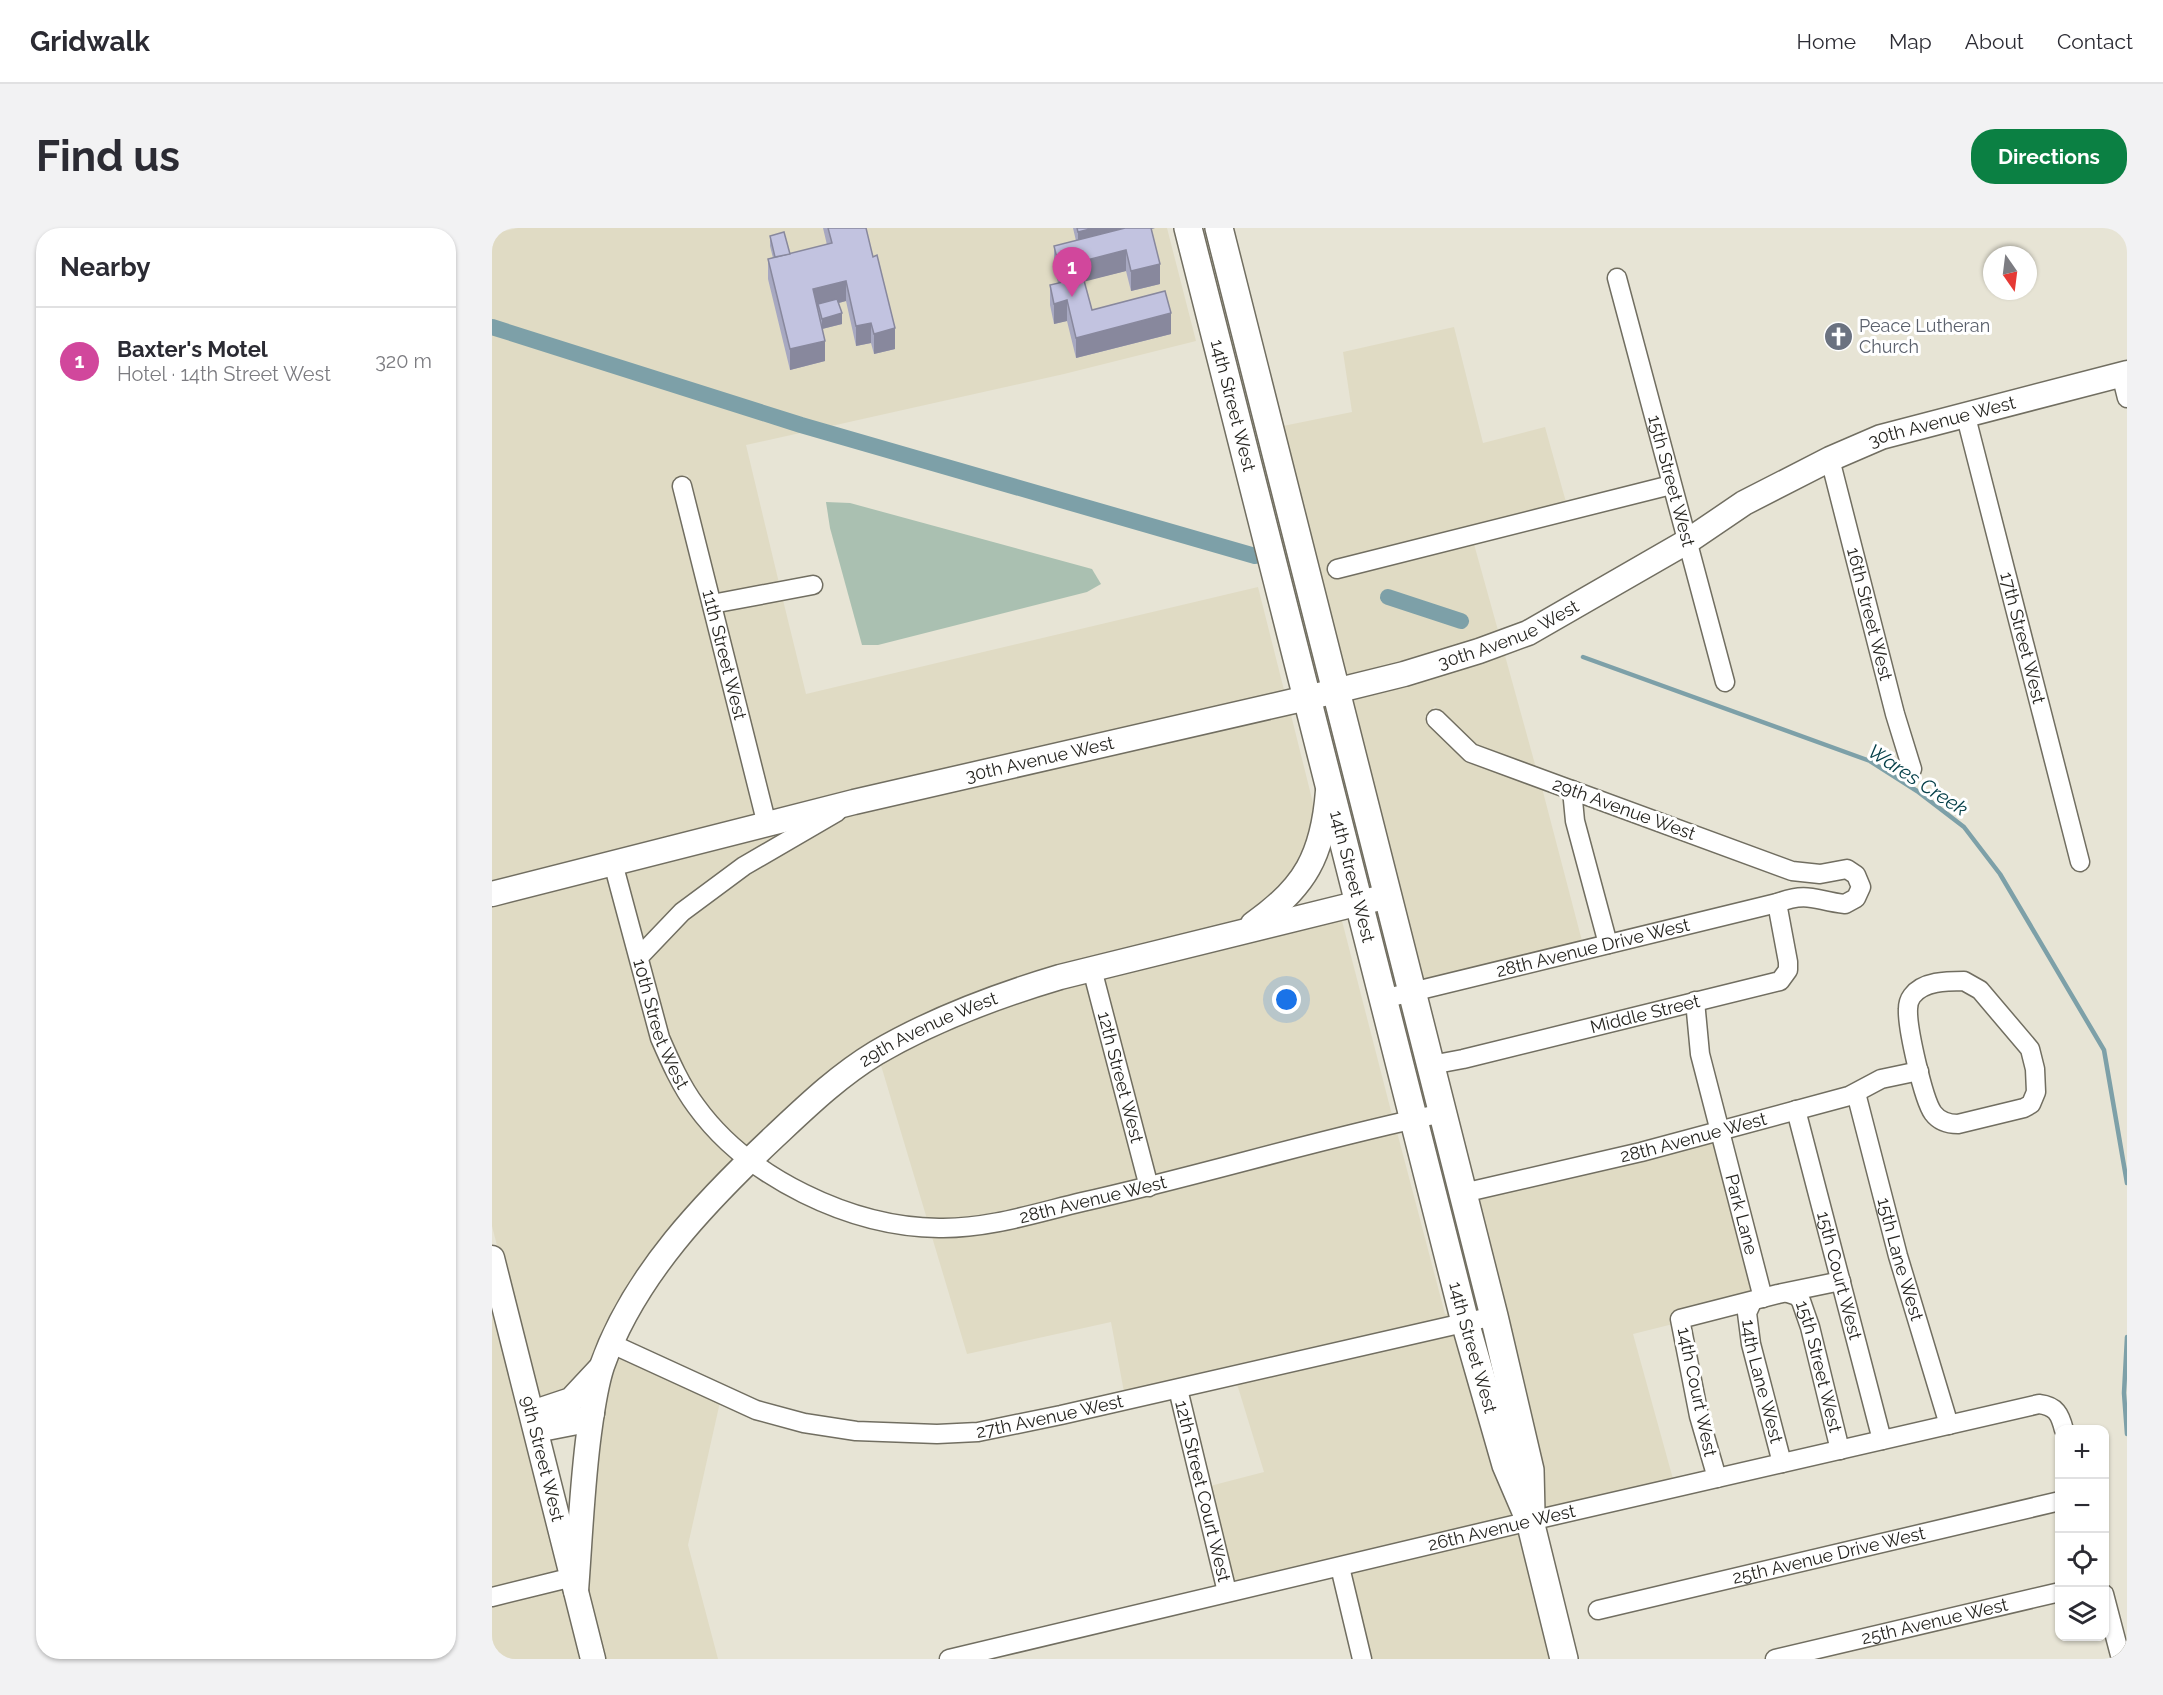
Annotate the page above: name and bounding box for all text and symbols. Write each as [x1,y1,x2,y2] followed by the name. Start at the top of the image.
[30,25,150,58] text: Gridwalk
[1797,29,1856,54] text: Home
[1889,29,1932,54] text: Map
[1965,29,2024,54] text: About
[2057,29,2133,54] text: Contact
[1971,129,2127,184] button: Directions
[36,132,180,181] text: Find us
[1983,246,2037,300] north arrow
[1052,248,1092,297] pin: 1
[60,252,150,282] text: Nearby
[1859,315,1990,357] place label: Peace Lutheran Church
[1822,320,1854,352] church icon: Peace Lutheran Church
[117,336,268,362] text: Baxter's Motel
[1207,337,1260,474] street label: 14th Street West
[75,349,84,373] text: 1
[375,349,432,373] text: 320 m
[117,362,331,386] text: Hotel · 14th Street West
[1865,391,2017,451] street label: 30th Avenue West
[1644,413,1699,549] street label: 15th Street West
[1843,545,1897,683] street label: 16th Street West
[1996,570,2050,706] street label: 17th Street West
[698,587,751,722] street label: 11th Street West
[1435,595,1582,673] street label: 30th Avenue West
[963,732,1116,786] street label: 30th Avenue West
[1864,739,1973,821] water label: Wares Creek
[1550,773,1698,844] street label: 29th Avenue West
[1326,808,1380,945] street label: 14th Street West
[1494,914,1692,981] street label: 28th Avenue Drive West
[629,956,694,1093] street label: 10th Street West
[1272,985,1301,1014] your location
[855,987,1000,1071] street label: 29th Avenue West
[1588,990,1702,1037] street label: Middle Street
[1094,1009,1148,1145] street label: 12th Street West
[1618,1108,1769,1166] street label: 28th Avenue West
[1017,1171,1169,1227] street label: 28th Avenue West
[1721,1172,1763,1257] street label: Park Lane
[1873,1195,1928,1323] street label: 15th Lane West
[1813,1209,1866,1342] street label: 15th Court West
[1445,1279,1502,1415] street label: 14th Street West
[1792,1298,1846,1435] street label: 15th Street West
[1738,1318,1787,1445] street label: 14th Lane West
[1674,1325,1721,1458] street label: 14th Court West
[974,1390,1125,1442] street label: 27th Avenue West
[517,1394,569,1524] street label: 9th Street West
[1171,1398,1235,1584] street label: 12th Street Court West
[2055,1425,2109,1641] map controls
[2055,1425,2109,1479] button: +
[2055,1479,2109,1533] button: −
[1426,1500,1577,1555] street label: 26th Avenue West
[1730,1522,1927,1588] street label: 25th Avenue Drive West
[2055,1533,2109,1587] button: locate
[2055,1587,2109,1641] button: layers
[1859,1594,2010,1648] street label: 25th Avenue West

